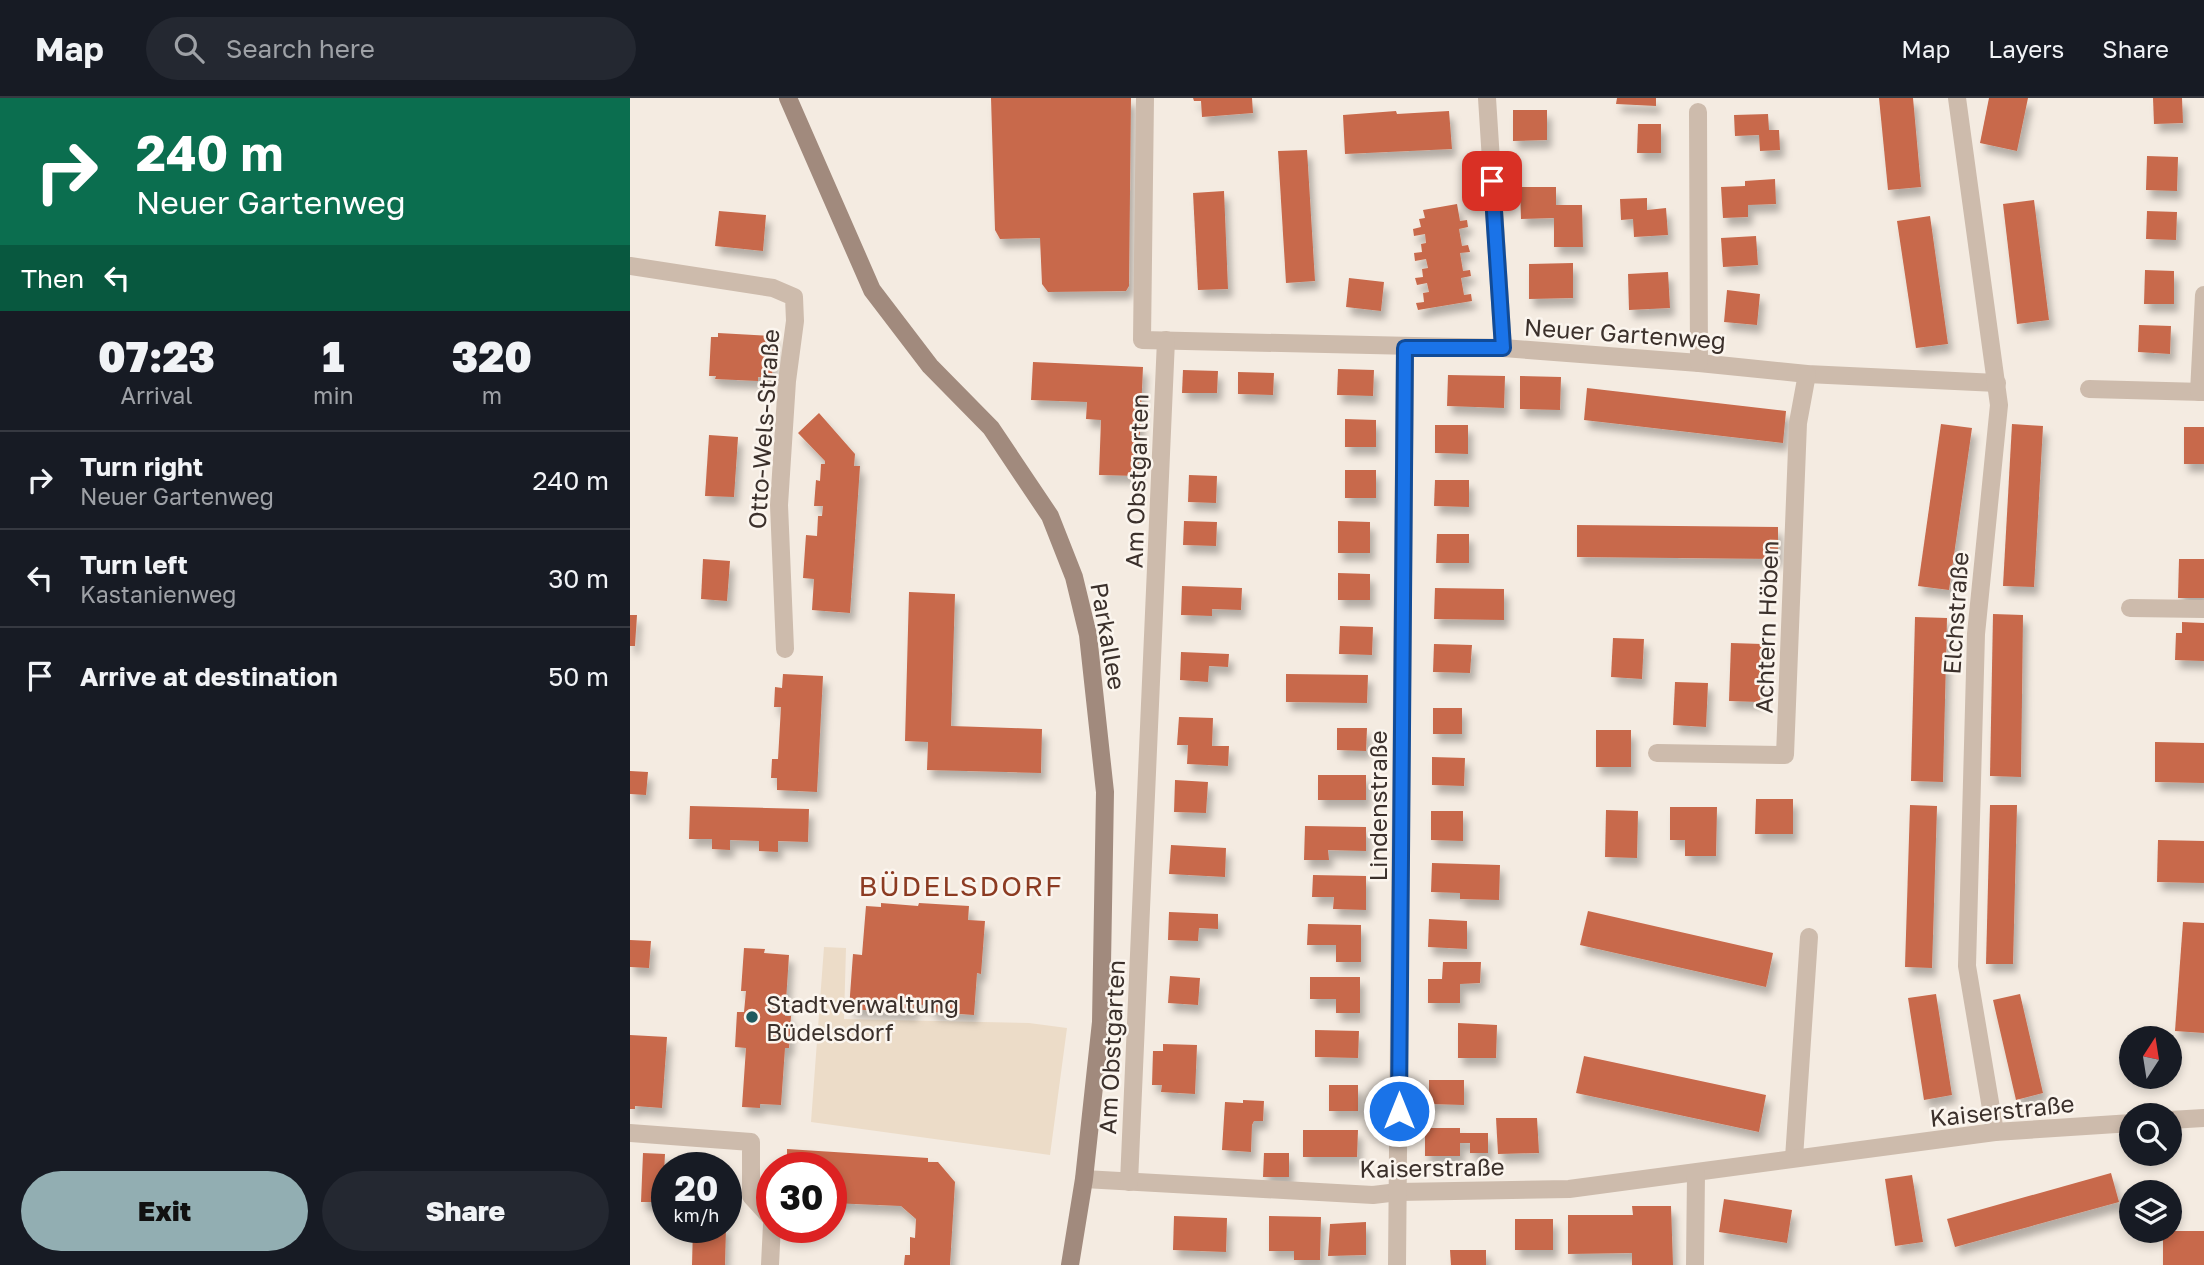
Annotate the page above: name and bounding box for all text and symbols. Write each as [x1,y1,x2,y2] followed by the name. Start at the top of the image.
[146,17,636,80] search box
[35,29,104,68] text: Map
[170,29,208,67] icon: search
[226,33,375,64] text: Search here
[1901,34,1950,63] text: Map
[1988,34,2064,63] text: Layers
[2102,34,2169,63] text: Share
[136,123,284,182] text: 240 m
[21,126,112,217] icon: right
[1462,151,1522,211] pin
[1473,162,1511,200] icon: arrive
[136,183,406,221] text: Neuer Gartenweg
[98,259,136,297] icon: left
[21,263,84,294] text: Then
[1523,311,1727,355] street label: Neuer Gartenweg
[742,328,784,530] street label: Otto-Wels-Straße
[98,331,215,381] text: 07:23
[322,331,344,381] text: 1
[452,331,532,381] text: 320
[121,381,193,409] text: Arrival
[313,381,354,409] text: min
[482,381,502,409] text: m
[1118,393,1154,569] street label: Am Obstgarten
[80,451,203,482] text: Turn right
[21,461,59,499] icon: right
[532,465,609,496] text: 240 m
[80,482,274,510] text: Neuer Gartenweg
[1748,540,1784,714] street label: Achtern Höben
[80,549,188,580] text: Turn left
[1936,551,1974,675] street label: Elchstraße
[21,559,59,597] icon: left
[548,563,609,594] text: 30 m
[80,580,236,608] text: Kastanienweg
[1085,580,1133,692] street label: Parkallee
[21,657,59,695] icon: arrive
[80,661,338,692] text: Arrive at destination
[548,661,609,692] text: 50 m
[1363,730,1392,882] street label: Lindenstraße
[858,869,1064,902] district label: BÜDELSDORF
[1092,959,1130,1135] street label: Am Obstgarten
[766,989,959,1046] place label: Stadtverwaltung Büdelsdorf
[744,1009,760,1025] marker: Stadtverwaltung Büdelsdorf
[2119,1026,2182,1088] north arrow
[2119,1026,2182,1243] map controls
[1362,1074,1436,1148] position arrow
[1928,1088,2076,1132] street label: Kaiserstraße
[2119,1103,2182,1166] button: search
[1359,1151,1505,1183] street label: Kaiserstraße
[756,1152,847,1243] speed limit sign: 30
[674,1167,719,1209] text: 20
[21,1171,308,1251] button: Exit
[322,1171,609,1251] button: Share
[2119,1180,2182,1243] button: layers
[674,1204,719,1226] text: km/h

